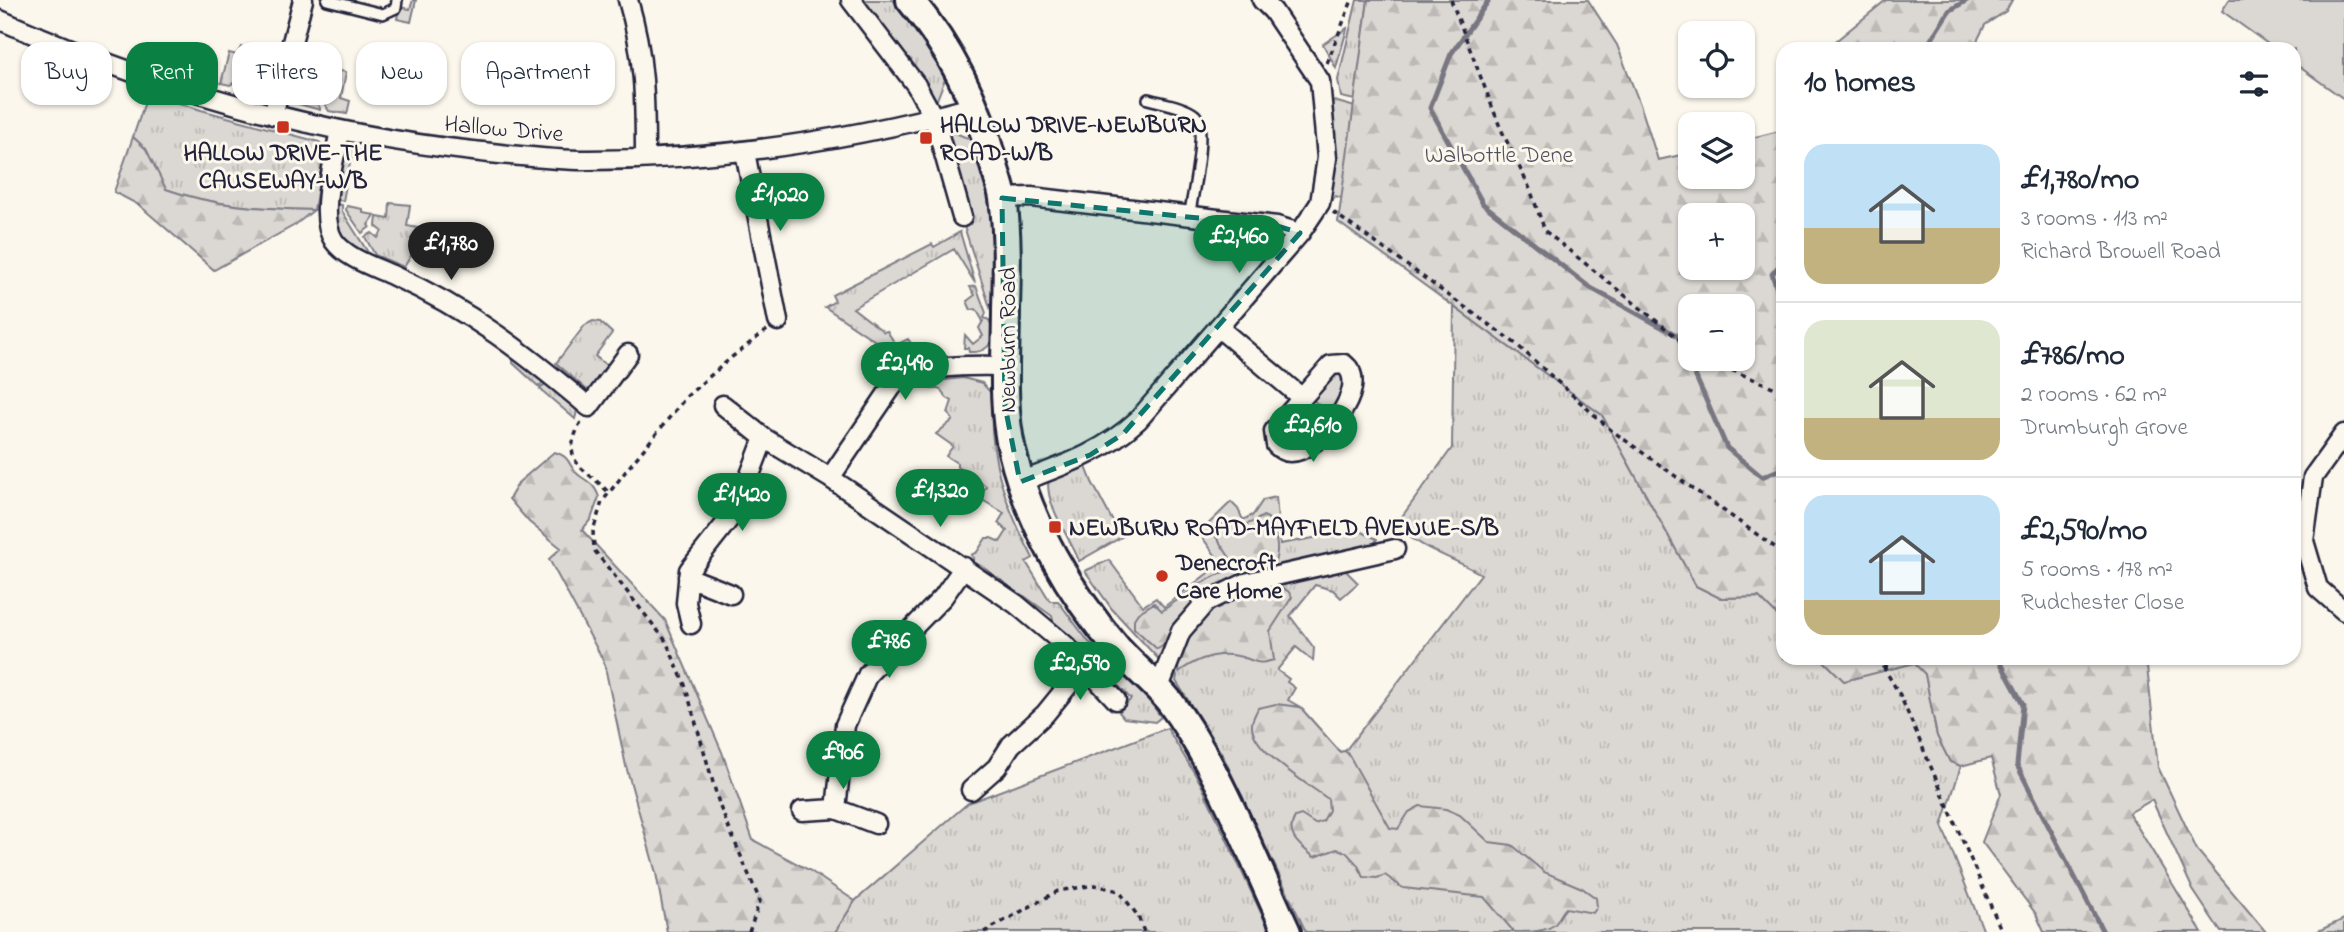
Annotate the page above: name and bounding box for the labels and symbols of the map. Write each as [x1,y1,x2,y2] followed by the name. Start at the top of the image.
[443,108,565,153] street label: Hallow Drive
[940,109,1207,172] place label: HALLOW DRIVE-NEWBURN ROAD-W/B
[275,119,291,135] marker: HALLOW DRIVE-THE CAUSEWAY-W/B
[918,130,934,146] marker: HALLOW DRIVE-NEWBURN ROAD-W/B
[183,137,383,200] place label: HALLOW DRIVE-THE CAUSEWAY-W/B
[1425,139,1574,174] park label: Walbottle Dene
[723,174,837,233] pin: £1,020
[1182,216,1296,275] pin: £2,460
[394,222,508,282] pin: £1,780
[992,266,1027,413] street label: Newburn Road
[848,342,962,402] pin: £2,490
[1256,405,1370,464] pin: £2,610
[883,470,997,529] pin: £1,320
[685,474,799,533] pin: £1,420
[1069,512,1499,547] place label: NEWBURN ROAD-MAYFIELD AVENUE-S/B
[1047,519,1063,535] marker: NEWBURN ROAD-MAYFIELD AVENUE-S/B
[1175,547,1283,610] place label: Denecroft Care Home
[1154,568,1170,584] marker: Denecroft Care Home
[848,620,930,680] pin: £786
[1023,642,1137,702] pin: £2,590
[802,732,884,791] pin: £906

